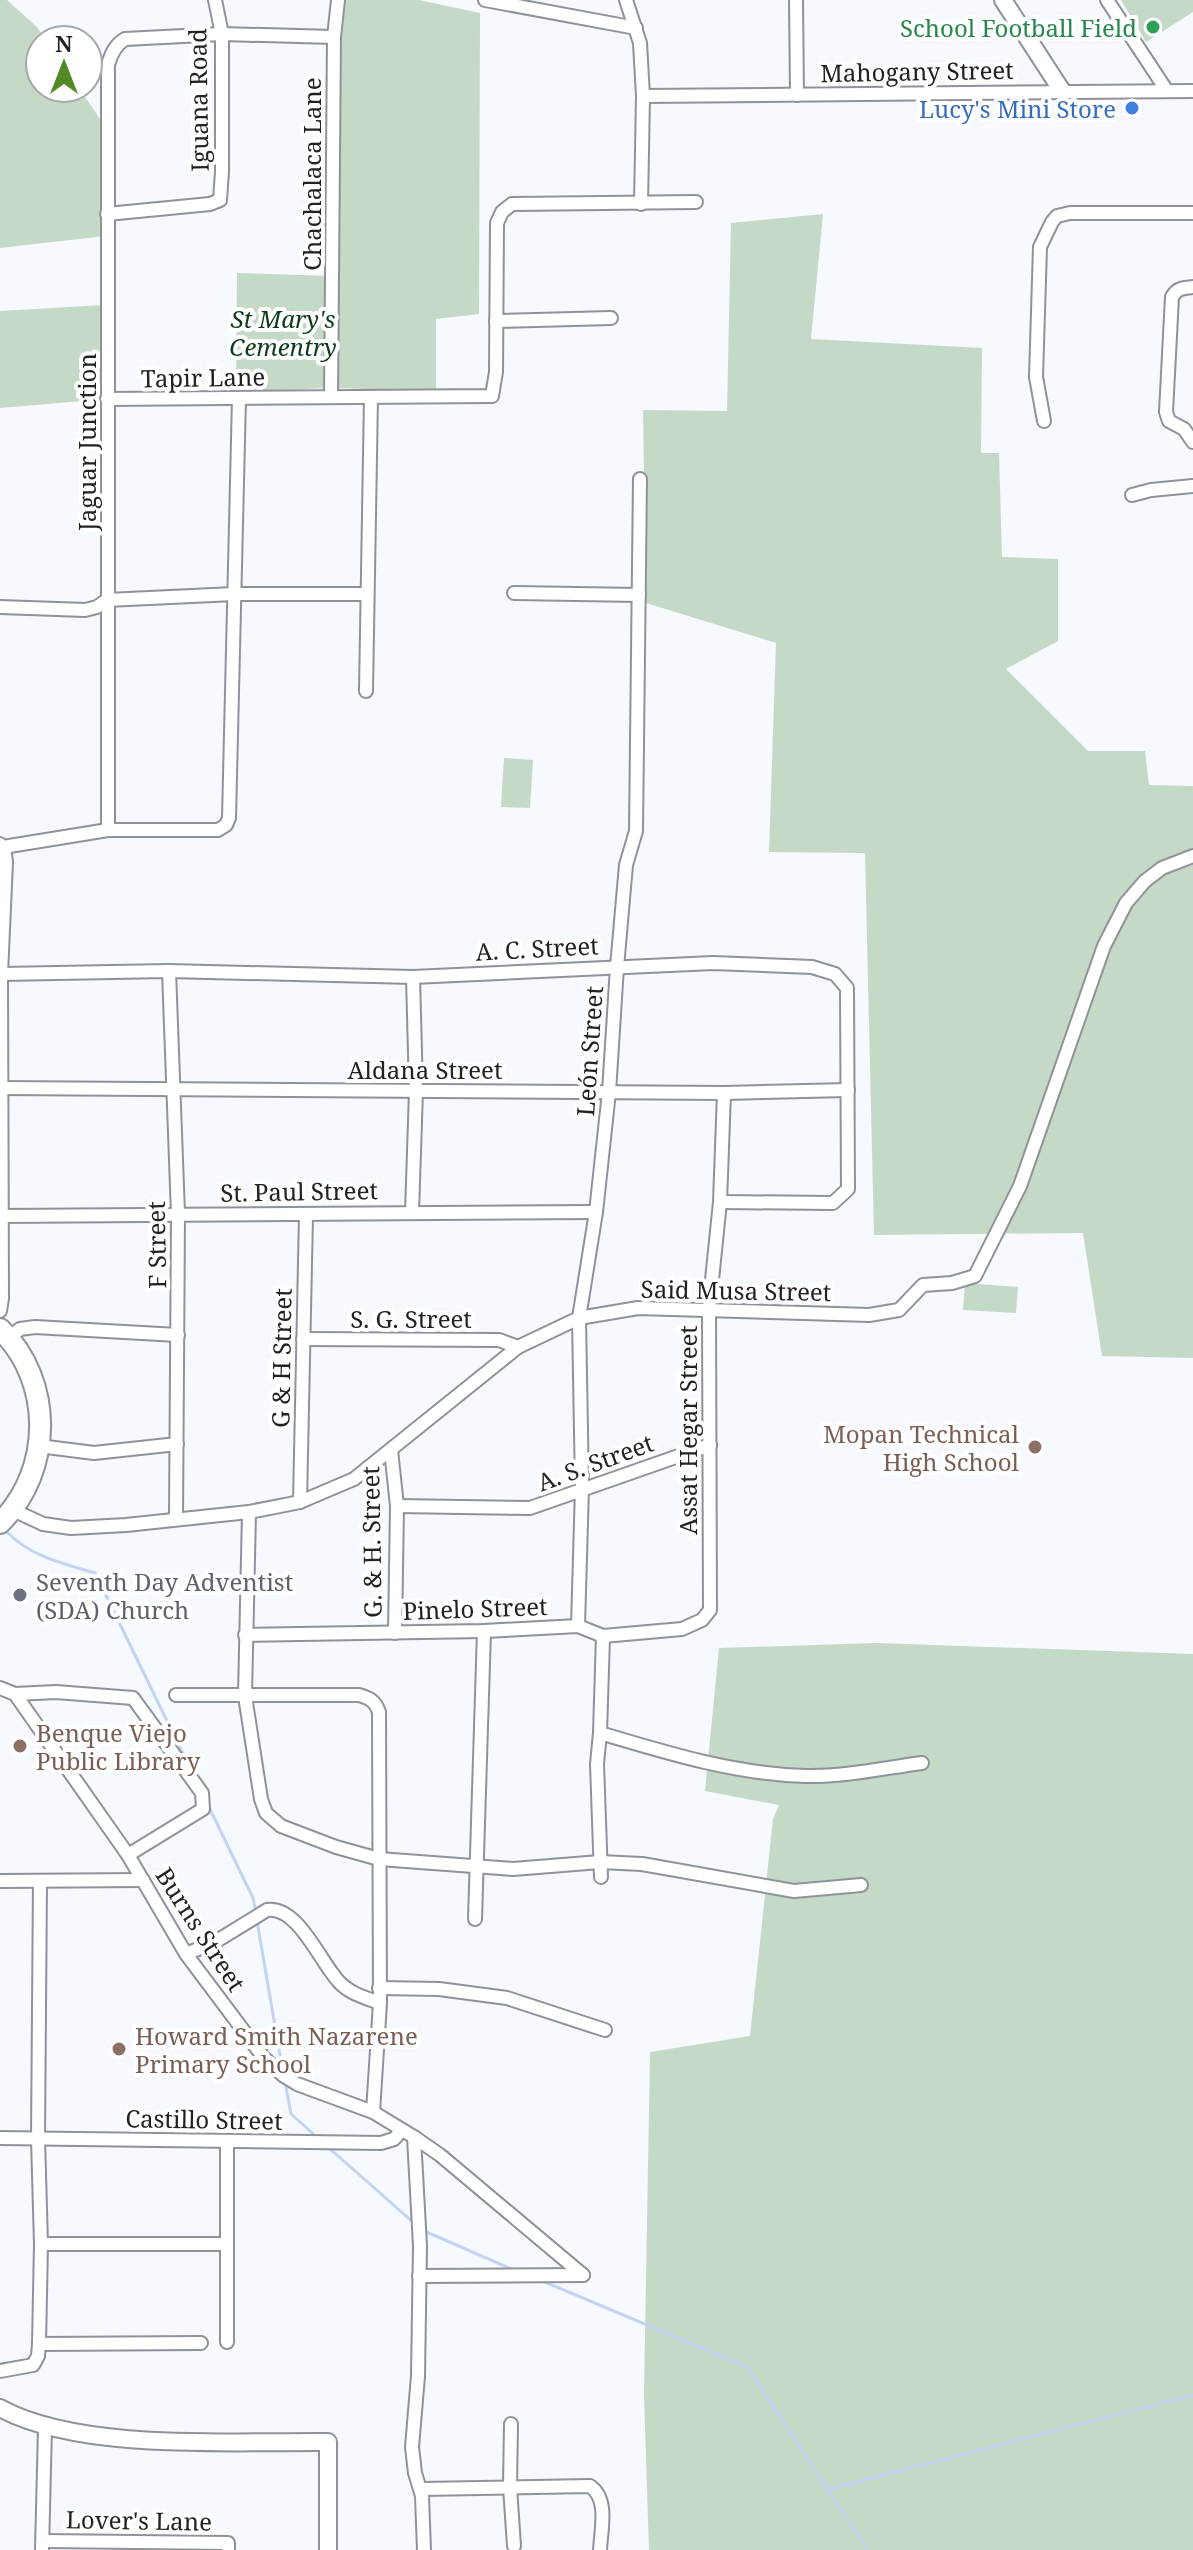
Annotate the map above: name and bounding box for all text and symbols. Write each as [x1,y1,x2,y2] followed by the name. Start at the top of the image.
[900,11,1137,44] place label: School Football Field
[1144,18,1162,36] marker: School Football Field
[24,24,104,104] north arrow
[55,28,73,58] text: N
[180,28,216,172] street label: Iguana Road
[820,53,1014,89] street label: Mahogany Street
[295,77,328,271] street label: Chachalaca Lane
[919,92,1116,125] place label: Lucy's Mini Store
[1123,99,1141,117] marker: Lucy's Mini Store
[229,302,337,363] park label: St Mary's Cementry
[70,353,103,532] street label: Jaguar Junction
[141,359,265,395] street label: Tapir Lane
[475,928,599,968] street label: A. C. Street
[568,985,610,1117] street label: León Street
[348,1053,502,1086] street label: Aldana Street
[220,1173,378,1209] street label: St. Paul Street
[139,1201,173,1289] street label: F Street
[640,1272,832,1308] street label: Said Musa Street
[263,1288,299,1428] street label: G & H Street
[350,1302,472,1335] street label: S. G. Street
[671,1325,704,1535] street label: Assat Hegar Street
[823,1417,1020,1478] place label: Mopan Technical High School
[532,1426,658,1498] street label: A. S. Street
[1026,1438,1044,1456] marker: Mopan Technical High School
[353,1466,389,1618] street label: G. & H. Street
[36,1565,293,1626] place label: Seventh Day Adventist (SDA) Church
[11,1586,29,1604] marker: Seventh Day Adventist (SDA) Church
[402,1589,548,1627] street label: Pinelo Street
[36,1716,201,1777] place label: Benque Viejo Public Library
[11,1737,29,1755] marker: Benque Viejo Public Library
[149,1861,253,1997] street label: Burns Street
[135,2019,418,2080] place label: Howard Smith Nazarene Primary School
[110,2040,128,2058] marker: Howard Smith Nazarene Primary School
[125,2101,283,2137] street label: Castillo Street
[66,2502,212,2538] street label: Lover's Lane

